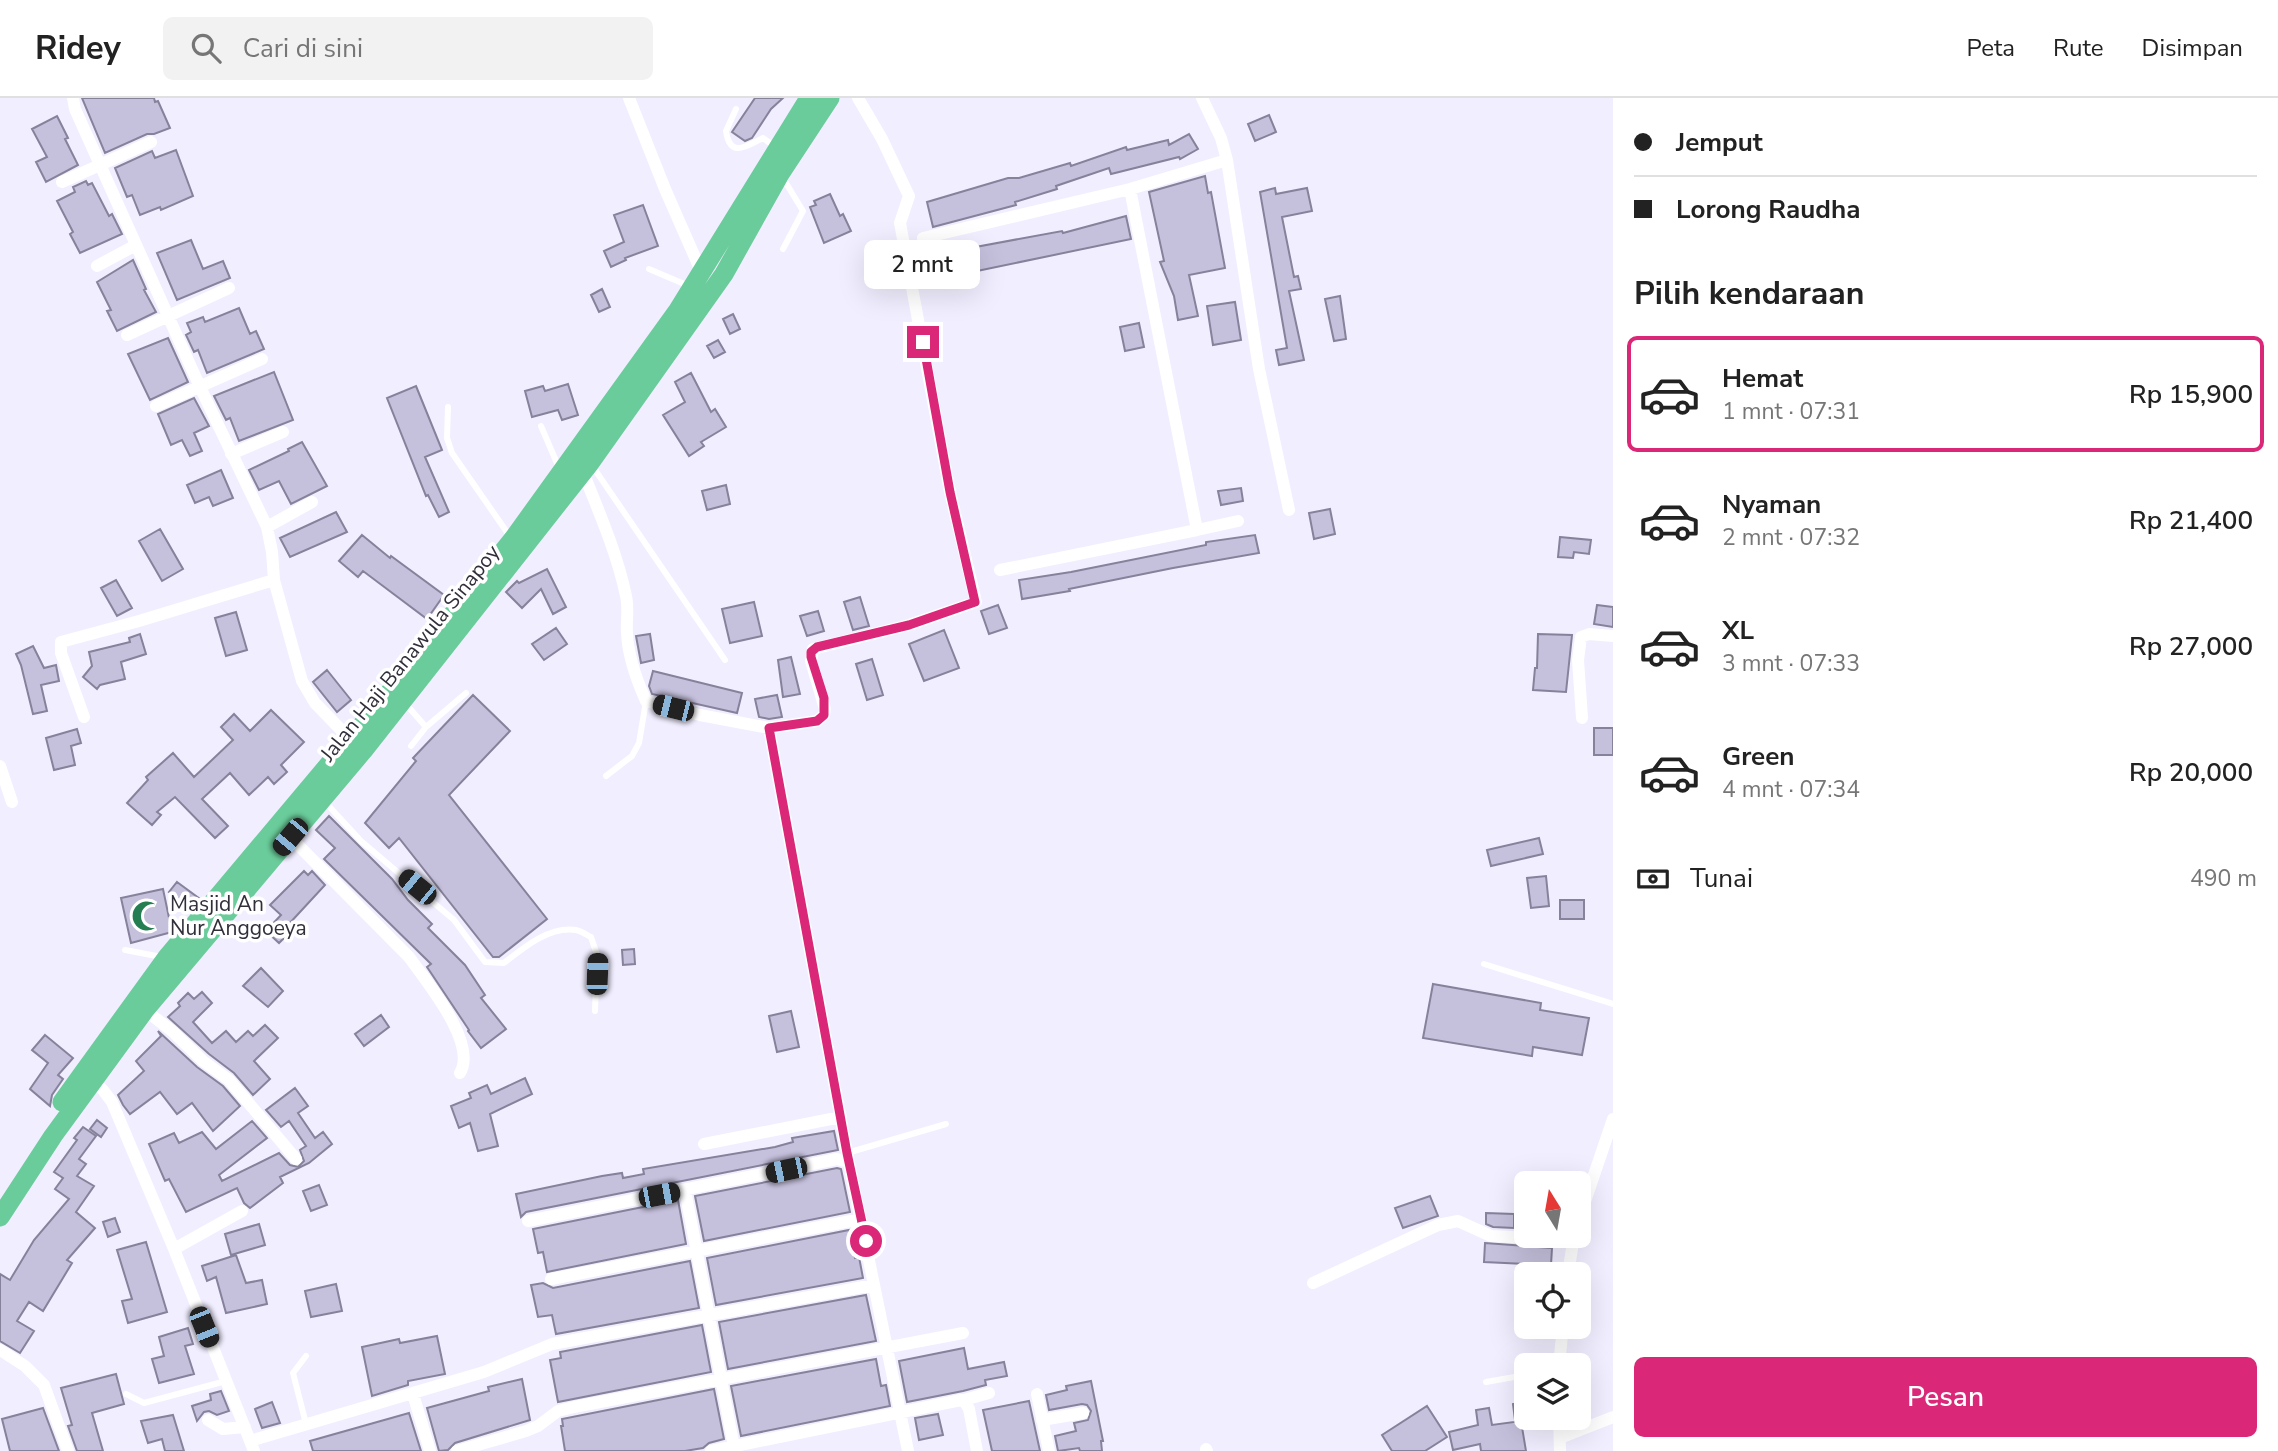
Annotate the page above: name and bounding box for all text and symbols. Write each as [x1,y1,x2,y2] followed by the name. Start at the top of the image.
[163,17,653,80] search box
[35,26,121,71] text: Ridey
[187,29,225,67] icon: search
[243,31,363,66] text: Cari di sini
[1966,32,2015,64] text: Peta
[2053,32,2104,64] text: Rute
[2142,32,2243,64] text: Disimpan
[1676,125,1763,160] text: Jemput
[1676,192,1860,227] text: Lorong Raudha
[865,240,981,289] callout: 2 mnt
[891,249,953,280] text: 2 mnt
[1634,272,1864,315] text: Pilih kendaraan
[907,326,939,358] route end
[1722,361,1803,396] text: Hemat
[1638,363,1701,426] icon: car
[2129,377,2253,412] text: Rp 15,900
[1722,396,1860,427] text: 1 mnt · 07:31
[1722,487,1821,522] text: Nyaman
[1638,489,1701,552] icon: car
[2129,503,2253,538] text: Rp 21,400
[1722,522,1860,553] text: 2 mnt · 07:32
[313,539,506,768] street label: Jalan Haji Banawula Sinapoy
[1722,613,1754,648] text: XL
[1638,615,1701,678] icon: car
[2129,629,2253,664] text: Rp 27,000
[1722,648,1860,679] text: 3 mnt · 07:33
[651,693,696,723] car
[1722,739,1795,774] text: Green
[1638,741,1701,804] icon: car
[2129,755,2253,790] text: Rp 20,000
[1722,774,1860,805] text: 4 mnt · 07:34
[269,814,312,860] car
[1634,860,1672,898] icon: cash
[1690,861,1753,896] text: Tunai
[2190,863,2257,894] text: 490 m
[395,866,440,908] car
[170,890,307,942] place label: Masjid An Nur Anggoeya
[130,899,164,933] mosque icon: Masjid An Nur Anggoeya
[586,953,609,995] car
[764,1155,809,1185] car
[1514,1171,1591,1248] north arrow
[1514,1171,1591,1430] map controls
[637,1181,682,1209] car
[850,1225,882,1257] route start
[1514,1262,1591,1339] button: locate
[187,1304,222,1350] car
[1514,1353,1591,1430] button: layers
[1634,1357,2257,1437] button: Pesan

